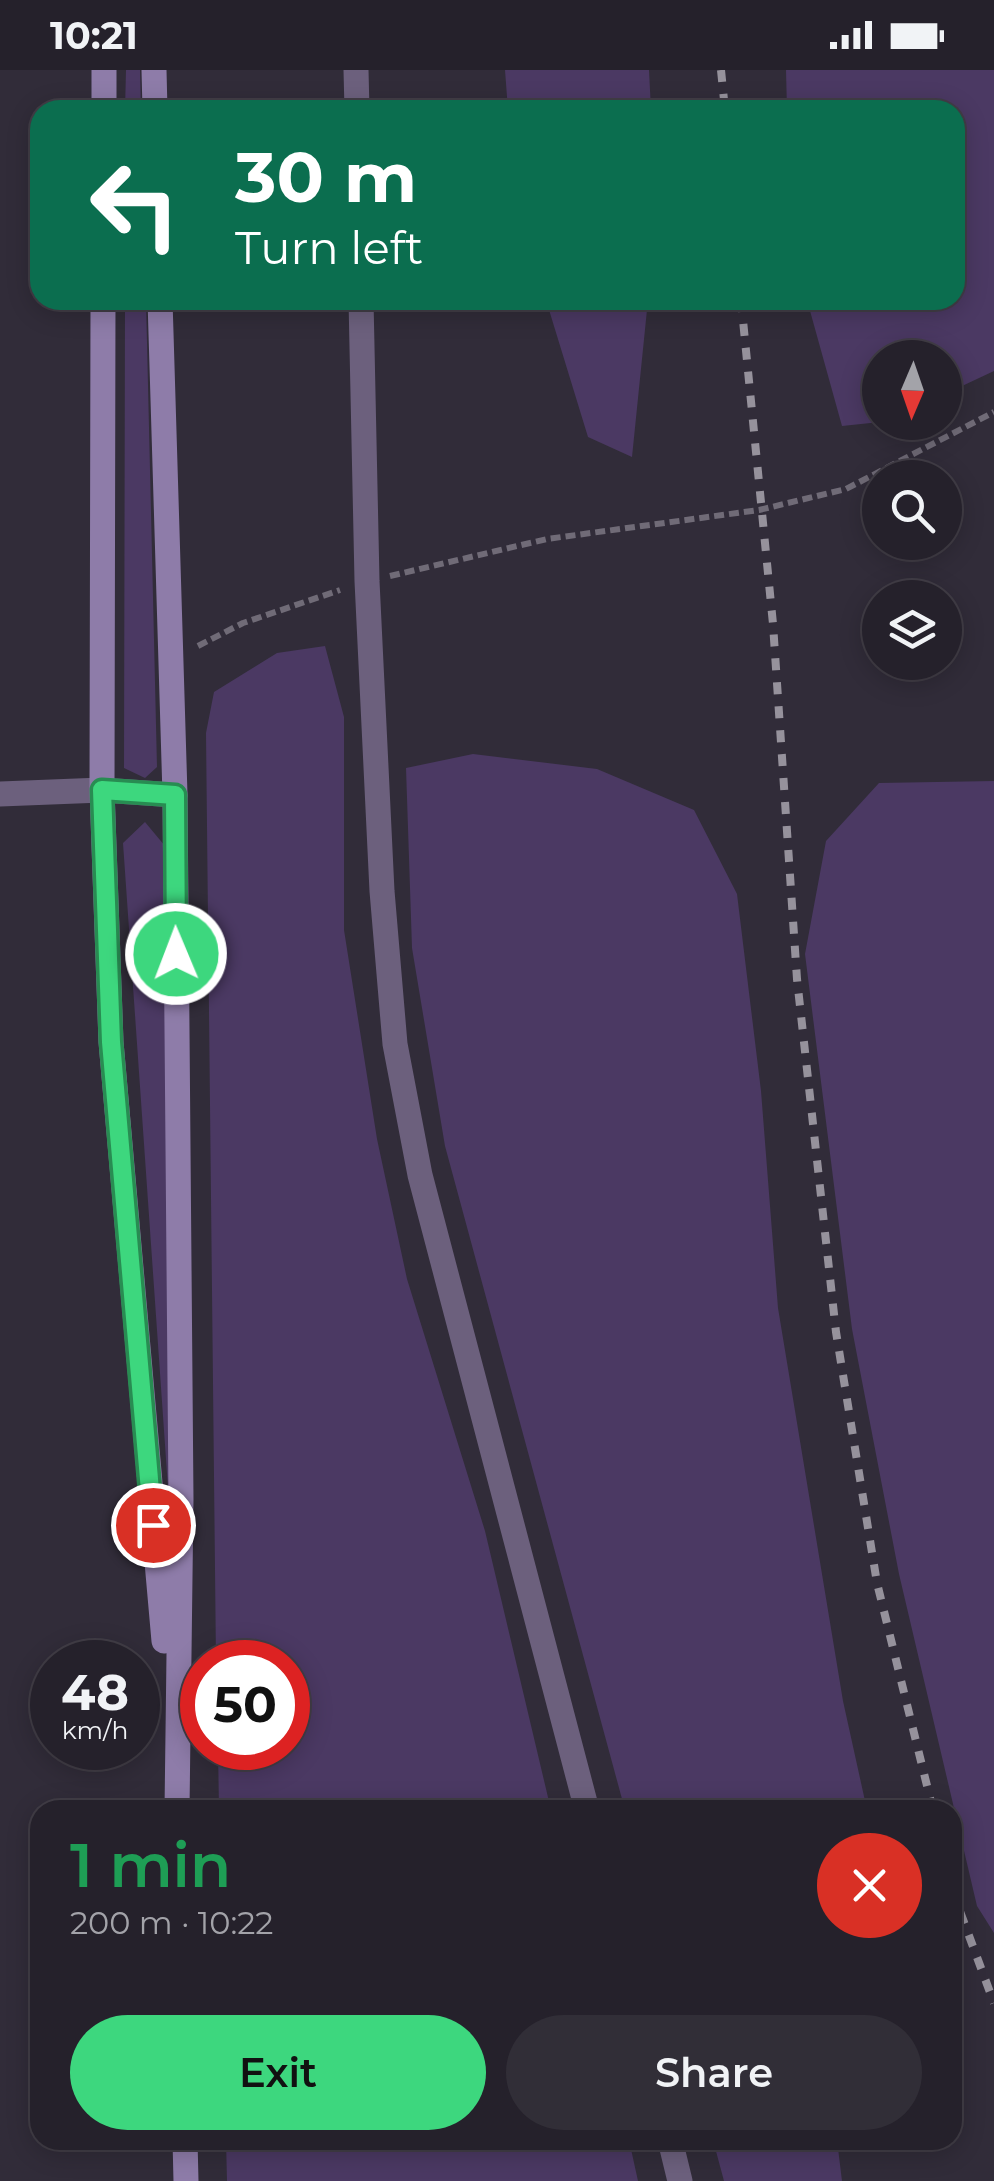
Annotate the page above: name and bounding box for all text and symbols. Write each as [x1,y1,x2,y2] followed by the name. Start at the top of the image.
[50,12,138,59] text: 10:21
[235,134,417,220] text: 30 m
[70,140,200,270] icon: left
[235,220,423,275] text: Turn left
[862,340,962,440] north arrow
[862,340,962,680] map controls
[862,460,962,560] button: search
[862,580,962,680] button: layers
[124,902,228,1006] position arrow
[111,1483,196,1568] pin
[126,1498,181,1553] icon: arrive
[180,1640,310,1770] speed limit sign: 50
[61,1662,129,1723] text: 48
[62,1715,128,1745] text: km/h
[70,1829,231,1902] text: 1 min
[817,1833,922,1938] button: close
[70,1903,274,1942] text: 200 m · 10:22
[70,2015,486,2130] button: Exit
[506,2015,922,2130] button: Share

